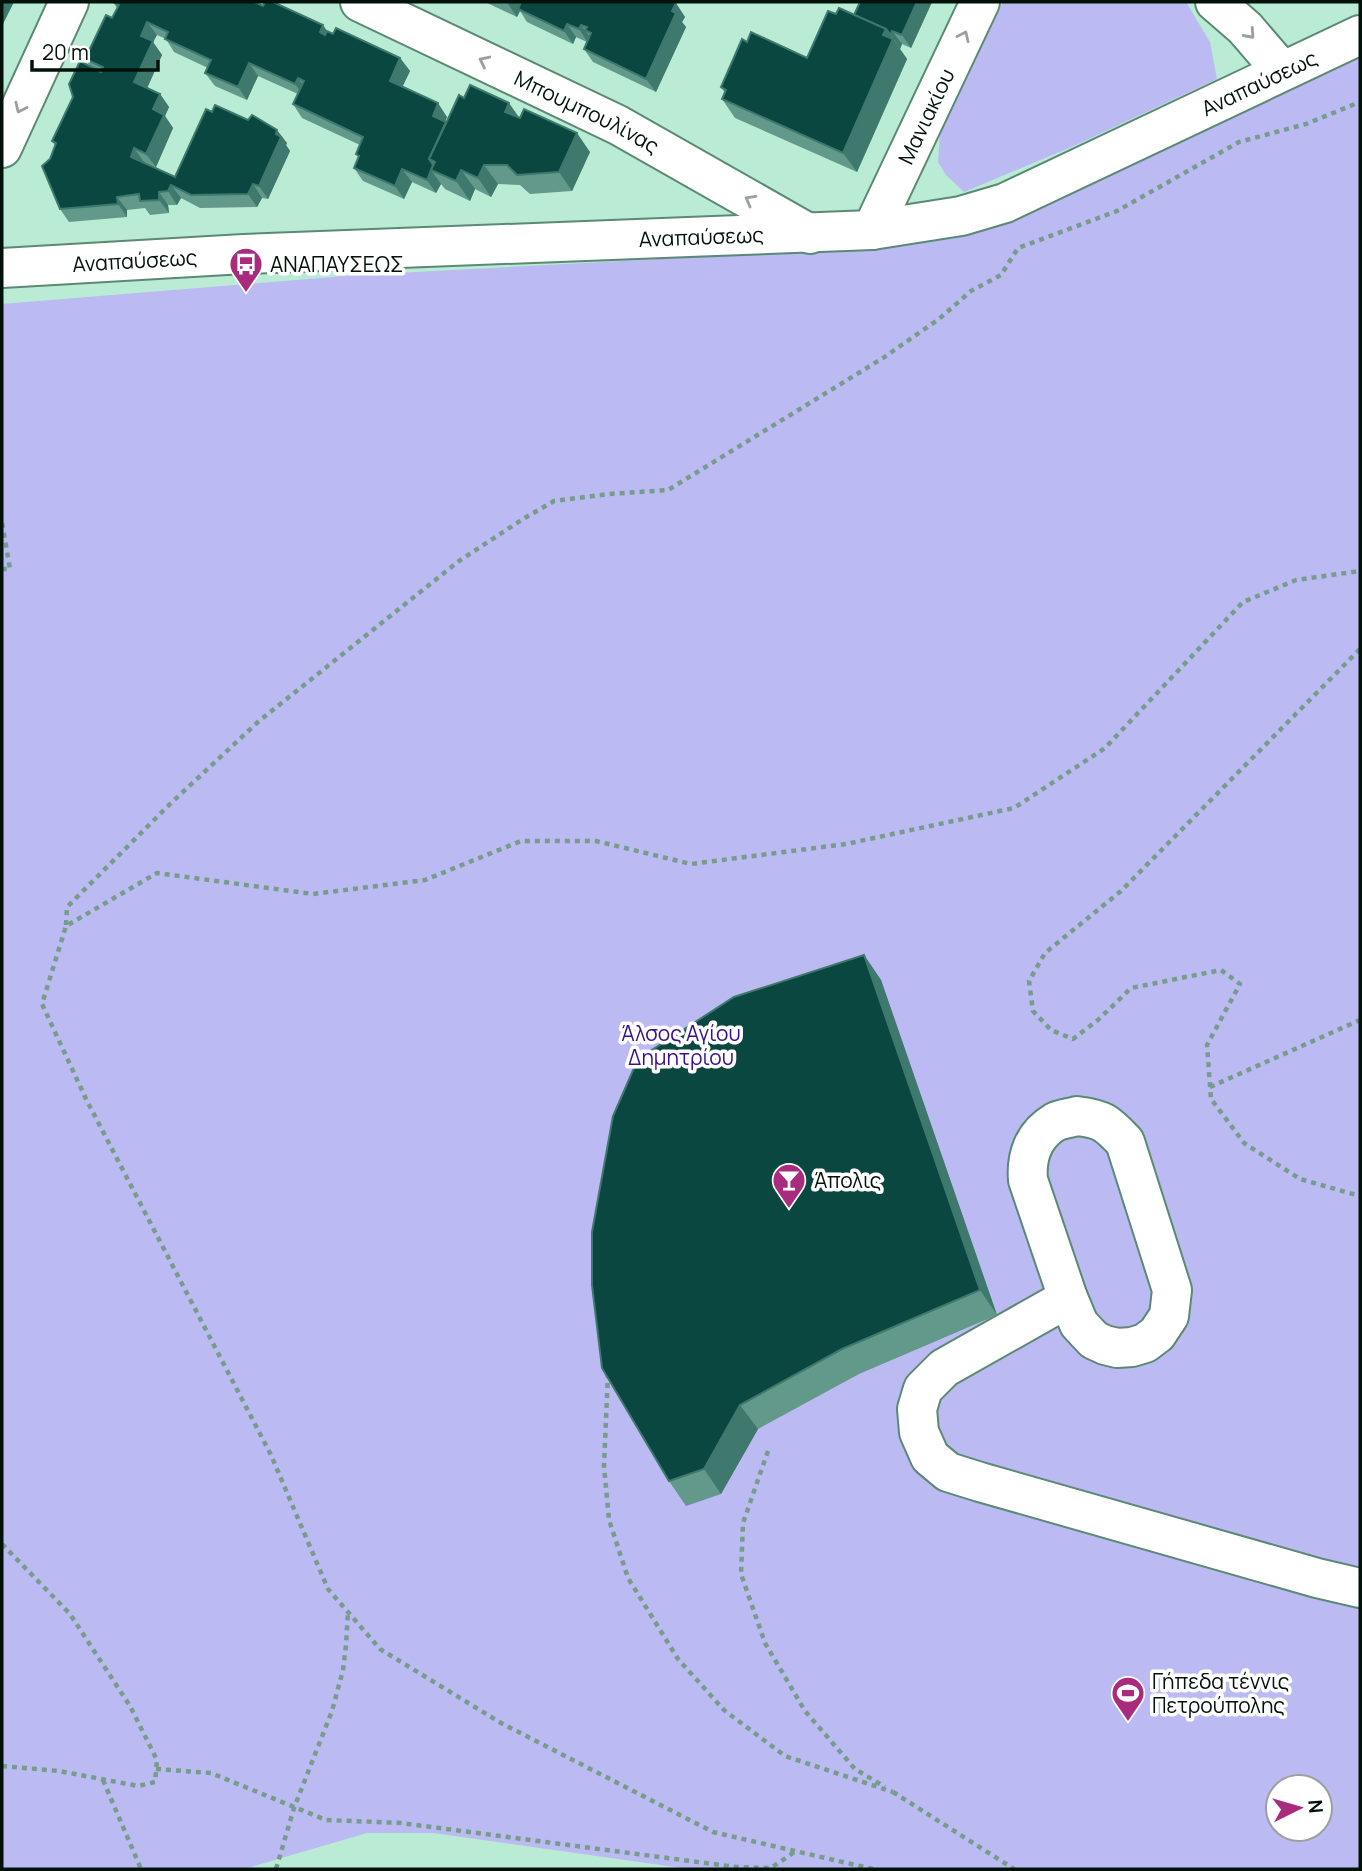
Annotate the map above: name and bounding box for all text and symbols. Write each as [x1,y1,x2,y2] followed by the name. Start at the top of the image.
[1242,26,1255,39] one-way arrow
[32,28,158,72] scale bar
[956,31,970,43] one-way arrow
[42,38,89,66] text: 20 m
[1197,43,1322,122] street label: Αναπαύσεως
[478,55,491,69] one-way arrow
[510,64,664,160] street label: Μπουμπουλίνας
[891,64,961,169] street label: Μανιακίου
[14,101,28,113] one-way arrow
[745,195,758,208] one-way arrow
[638,220,764,253] street label: Αναπαύσεως
[72,243,198,278] street label: Αναπαύσεως
[227,245,265,294] bus stop icon: ΑΝΑΠΑΥΣΕΩΣ
[270,250,404,278] place label: ΑΝΑΠΑΥΣΕΩΣ
[621,1019,741,1071] park label: Άλσος Αγίου Δημητρίου
[770,1161,808,1210] bar icon: Άπολις
[814,1166,881,1194] place label: Άπολις
[1152,1667,1289,1719] place label: Γήπεδα τέννις Πετρούπολης
[1109,1674,1147,1723] sports icon: Γήπεδα τέννις Πετρούπολης
[1264,1773,1334,1843] north arrow
[1302,1799,1329,1814] text: N

